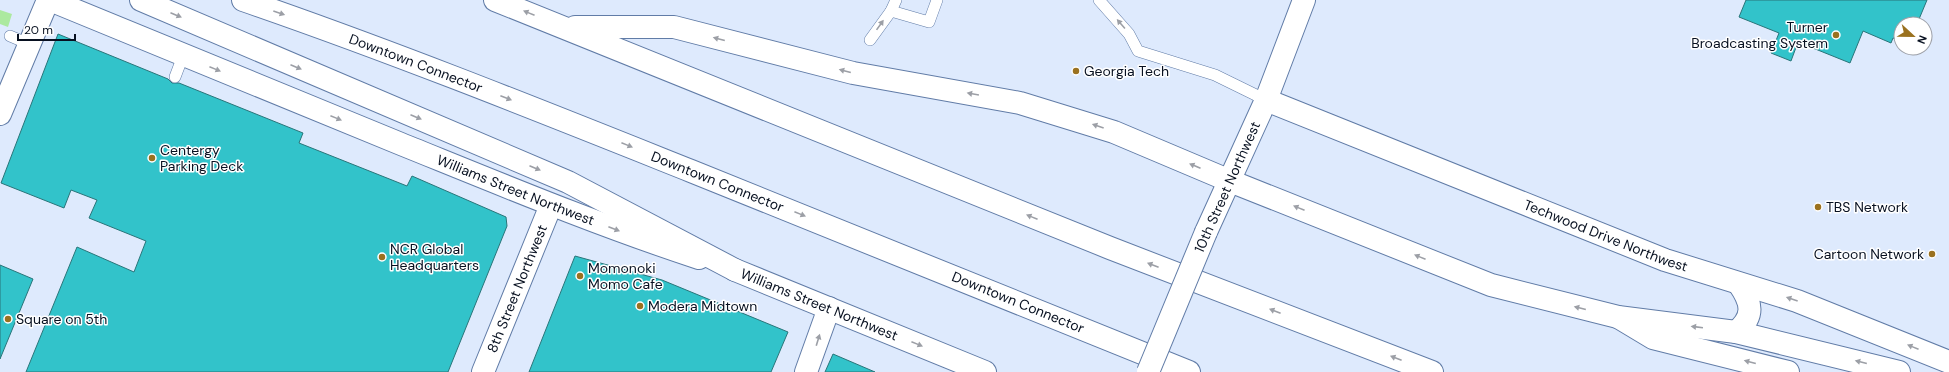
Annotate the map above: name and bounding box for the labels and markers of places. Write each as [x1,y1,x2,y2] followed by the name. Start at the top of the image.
[1691,18,1828,52] place label: Turner Broadcasting System
[1831,30,1841,40] marker: Turner Broadcasting System
[1084,62,1169,80] place label: Georgia Tech
[1071,66,1081,76] marker: Georgia Tech
[160,141,243,175] place label: Centergy Parking Deck
[147,153,157,163] marker: Centergy Parking Deck
[1826,198,1908,216] place label: TBS Network
[1813,202,1823,212] marker: TBS Network
[390,240,479,274] place label: NCR Global Headquarters
[1814,245,1924,263] place label: Cartoon Network
[1927,249,1937,259] marker: Cartoon Network
[377,252,387,262] marker: NCR Global Headquarters
[588,259,663,293] place label: Momonoki Momo Cafe
[575,271,585,281] marker: Momonoki Momo Cafe
[648,297,757,315] place label: Modera Midtown
[635,301,645,311] marker: Modera Midtown
[16,310,107,328] place label: Square on 5th
[3,314,13,324] marker: Square on 5th

